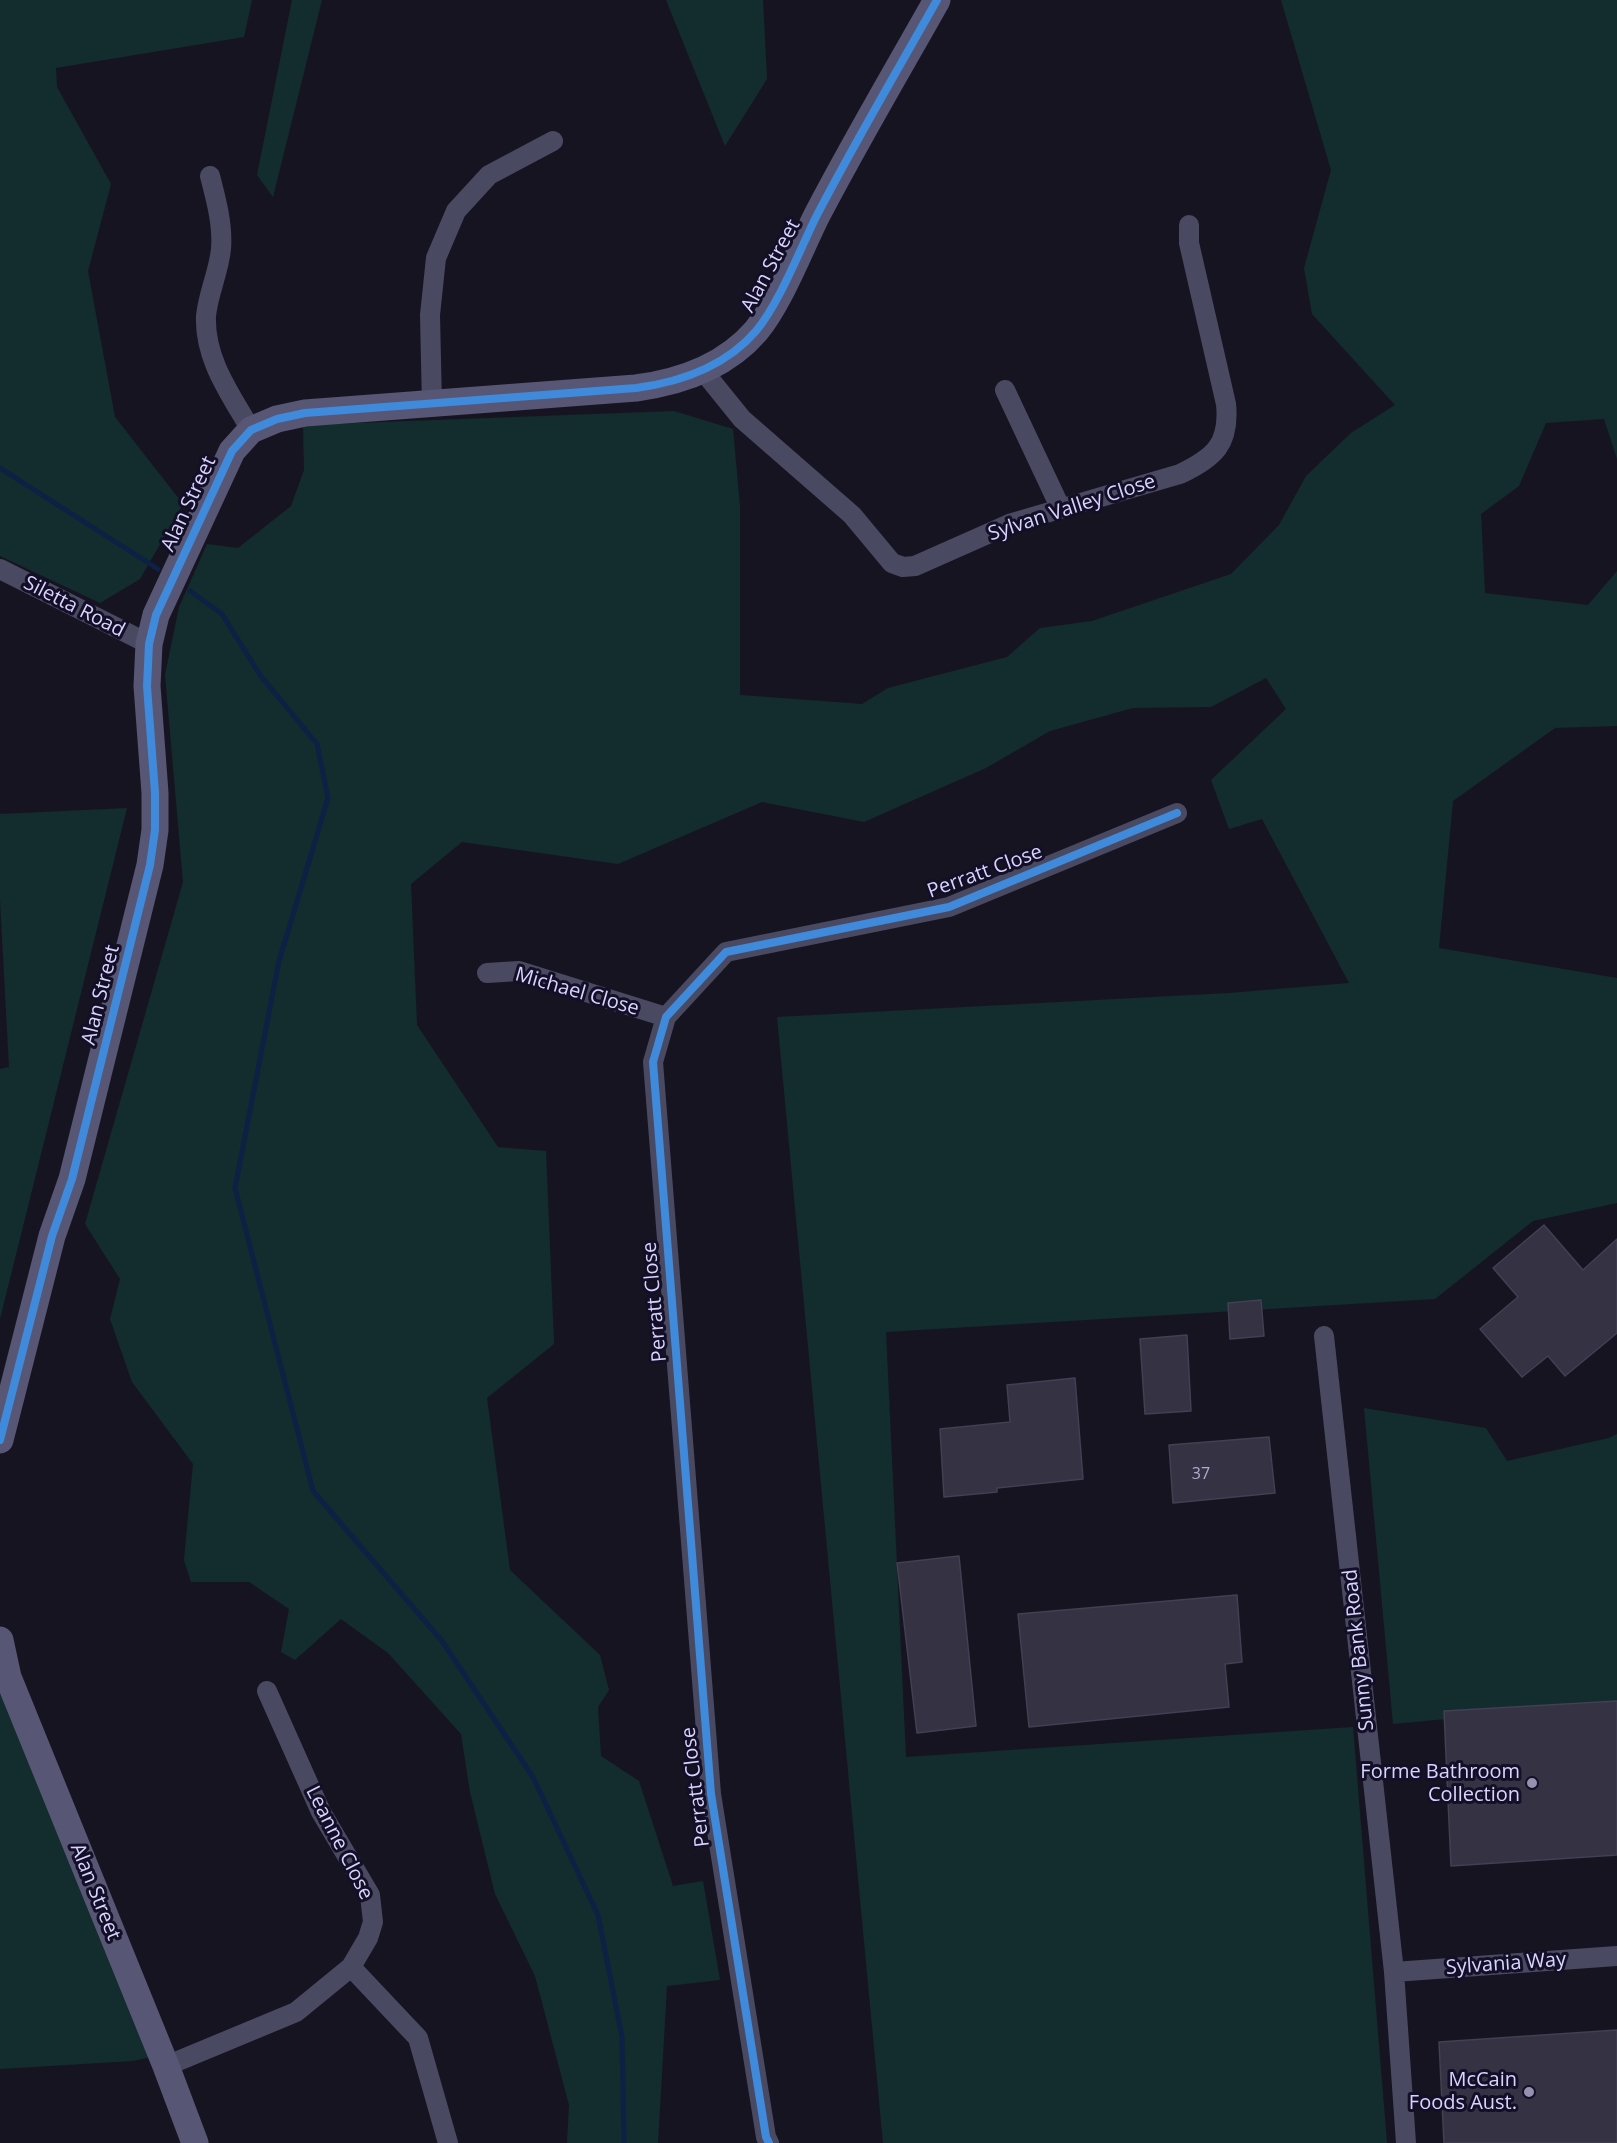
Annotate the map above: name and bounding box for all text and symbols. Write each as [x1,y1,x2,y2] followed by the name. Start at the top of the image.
[736,215,806,317] street label: Alan Street
[157,453,221,555] street label: Alan Street
[985,470,1159,546] street label: Sylvan Valley Close
[19,571,129,643] street label: Siletta Road
[924,840,1046,904] street label: Perratt Close
[77,943,125,1047] street label: Alan Street
[512,963,642,1021] street label: Michael Close
[638,1241,672,1363] street label: Perratt Close
[1192,1464,1210,1484] house number: 37
[1339,1568,1379,1732] street label: Sunny Bank Road
[677,1726,715,1848] street label: Perratt Close
[1360,1760,1520,1807] place label: Forme Bathroom Collection
[1525,1776,1539,1790] marker: Forme Bathroom Collection
[300,1782,378,1904] street label: Leanne Close
[65,1840,125,1944] street label: Alan Street
[1445,1948,1567,1980] street label: Sylvania Way
[1409,2068,1517,2115] place label: McCain Foods Aust.
[1522,2085,1536,2099] marker: McCain Foods Aust.

